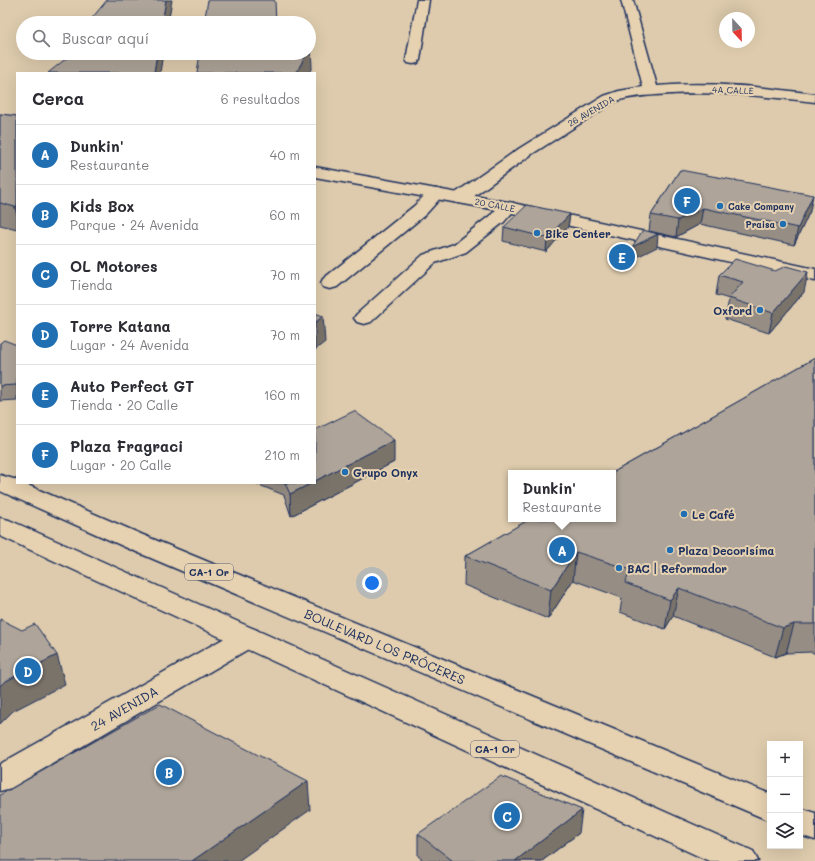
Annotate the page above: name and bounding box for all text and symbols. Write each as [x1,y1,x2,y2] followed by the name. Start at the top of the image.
[719,12,755,48] north arrow
[16,16,316,60] search box
[30,27,52,49] icon: search
[62,28,149,48] text: Buscar aquí
[712,84,754,96] street label: 4A CALLE
[32,87,84,109] text: Cerca
[221,90,300,107] text: 6 resultados
[566,93,616,129] street label: 26 AVENIDA
[70,136,124,156] text: Dunkin'
[40,146,50,163] text: A
[270,146,300,163] text: 40 m
[70,156,149,173] text: Restaurante
[674,186,700,216] pin: F
[70,196,135,216] text: Kids Box
[474,196,516,214] street label: 20 CALLE
[715,201,725,211] marker: Cake Company
[728,201,794,213] place label: Cake Company
[41,206,49,223] text: B
[270,206,300,223] text: 60 m
[70,216,199,233] text: Parque · 24 Avenida
[746,219,775,230] place label: Praisa
[778,219,788,229] marker: Praisa
[545,226,611,241] place label: Bike Center
[532,228,542,238] marker: Bike Center
[609,242,635,272] pin: E
[70,256,158,276] text: OL Motores
[40,266,50,283] text: C
[270,266,300,283] text: 70 m
[70,276,113,293] text: Tienda
[713,303,752,318] place label: Oxford
[755,305,765,315] marker: Oxford
[70,316,171,336] text: Torre Katana
[40,326,50,343] text: D
[270,326,300,343] text: 70 m
[70,336,189,353] text: Lugar · 24 Avenida
[70,376,194,396] text: Auto Perfect GT
[41,386,49,403] text: E
[264,386,300,403] text: 160 m
[70,396,178,413] text: Tienda · 20 Calle
[70,436,183,456] text: Plaza Fragraci
[41,446,49,463] text: F
[264,446,300,463] text: 210 m
[70,456,171,473] text: Lugar · 20 Calle
[353,465,418,480] place label: Grupo Onyx
[340,467,350,477] marker: Grupo Onyx
[508,470,616,522] popup
[522,478,576,498] text: Dunkin'
[522,498,602,515] text: Restaurante
[692,507,735,522] place label: Le Café
[679,509,689,519] marker: Le Café
[549,535,575,565] pin: A
[678,543,774,558] place label: Plaza Decorisíma
[665,545,675,555] marker: Plaza Decorisíma
[627,561,727,576] place label: BAC | Reformador
[614,563,624,573] marker: BAC | Reformador
[185,564,233,580] road number: CA-1 Or
[362,573,382,593] your location
[302,604,468,688] street label: BOULEVARD LOS PRÓCERES
[15,656,41,686] pin: D
[87,682,161,734] street label: 24 AVENIDA
[471,741,519,757] road number: CA-1 Or
[767,741,803,849] map controls
[767,741,803,777] button: +
[156,757,182,787] pin: B
[767,777,803,813] button: −
[494,801,520,831] pin: C
[767,813,803,849] button: layers

